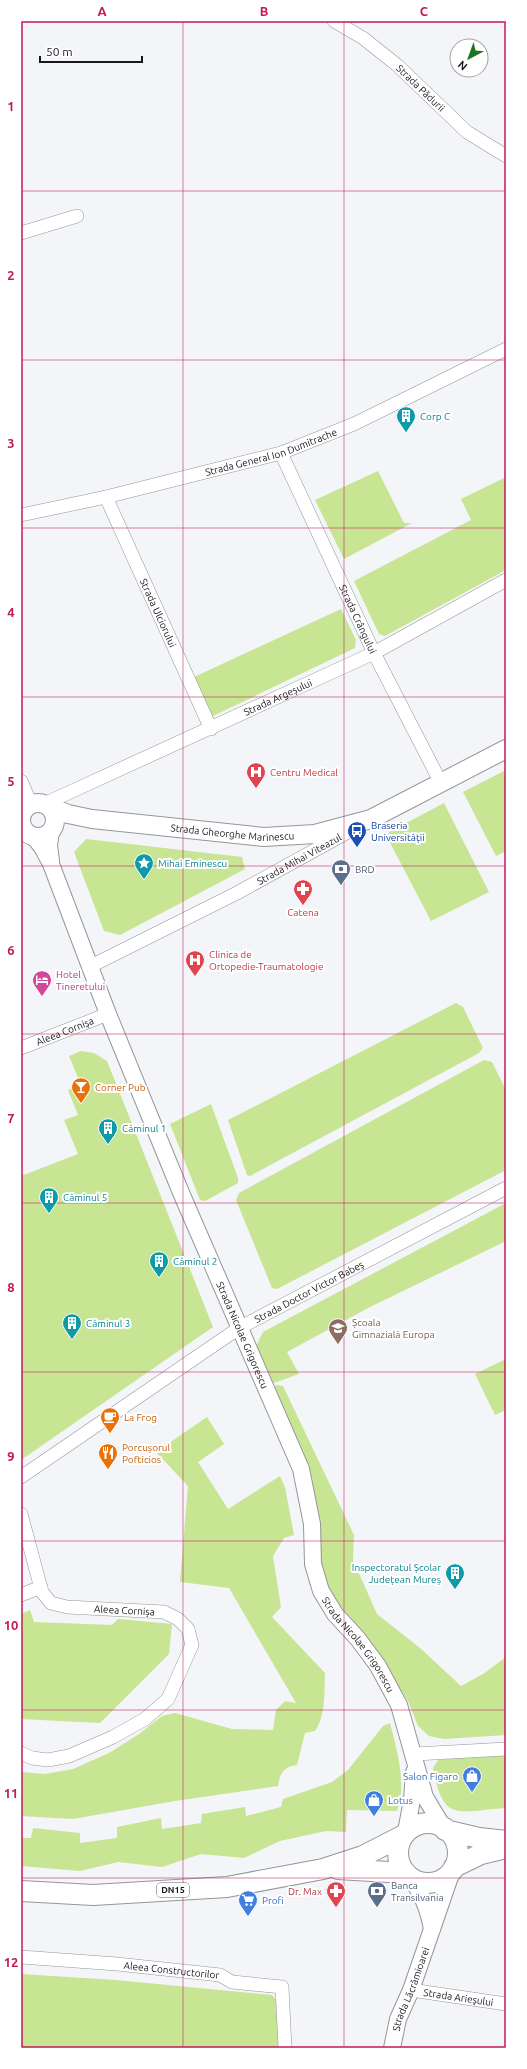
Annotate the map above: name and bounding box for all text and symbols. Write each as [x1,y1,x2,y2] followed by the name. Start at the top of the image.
[97,4,107,18] text: A
[260,4,269,18] text: B
[420,4,429,18] text: C
[40,38,142,64] scale bar
[449,38,489,78] north arrow
[46,45,73,58] text: 50 m
[455,58,469,73] text: N
[394,63,447,114] street label: Strada Pădurii
[7,99,15,113] text: 1
[7,268,15,282] text: 2
[395,405,417,433] building icon: Corp C
[420,411,450,422] place label: Corp C
[204,426,339,478] street label: Strada General Ion Dumitrache
[7,436,15,450] text: 3
[138,577,178,649] street label: Strada Ulciorului
[337,583,378,655] street label: Strada Crângului
[7,605,15,619] text: 4
[242,677,314,718] street label: Strada Argeșului
[245,761,267,789] hospital icon: Centru Medical
[270,767,338,778] place label: Centru Medical
[7,774,15,788] text: 5
[346,820,368,848] bus stop icon: Braseria Universității
[371,820,425,843] place label: Braseria Universității
[170,822,295,843] street label: Strada Gheorghe Marinescu
[255,831,344,887] street label: Strada Mihai Viteazul
[133,852,155,880] place icon: Mihai Eminescu
[158,858,227,869] place label: Mihai Eminescu
[330,858,352,886] bank icon: BRD
[355,864,375,875] place label: BRD
[292,878,314,906] pharmacy icon: Catena
[287,907,319,918] place label: Catena
[7,943,15,957] text: 6
[184,949,206,977] hospital icon: Clinica de Ortopedie-Traumatologie
[209,949,324,972] place label: Clinica de Ortopedie-Traumatologie
[31,969,53,997] hotel icon: Hotel Tineretului
[56,969,105,992] place label: Hotel Tineretului
[35,1015,95,1048] street label: Aleea Cornișa
[70,1076,92,1104] bar icon: Corner Pub
[95,1082,146,1093] place label: Corner Pub
[7,1111,15,1125] text: 7
[97,1117,119,1145] building icon: Căminul 1
[122,1123,166,1134] place label: Căminul 1
[38,1186,60,1214] building icon: Căminul 5
[63,1192,107,1203] place label: Căminul 5
[148,1250,170,1278] building icon: Căminul 2
[173,1256,217,1267] place label: Căminul 2
[253,1259,366,1325] street label: Strada Doctor Victor Babeș
[7,1280,15,1294] text: 8
[214,1280,270,1390] street label: Strada Nicolae Grigorescu
[61,1312,83,1340] building icon: Căminul 3
[327,1317,349,1345] school or university icon: Școala Gimnazială Europa
[352,1317,435,1340] place label: Școala Gimnazială Europa
[86,1318,130,1329] place label: Căminul 3
[99,1406,121,1434] cafe icon: La Frog
[124,1412,157,1423] place label: La Frog
[97,1442,119,1470] restaurant icon: Porcușorul Pofticios
[122,1442,171,1465] place label: Porcușorul Pofticios
[7,1449,15,1463] text: 9
[352,1562,441,1585] place label: Inspectoratul Școlar Județean Mureș
[444,1562,466,1590] building icon: Inspectoratul Școlar Județean Mureș
[320,1595,396,1694] street label: Strada Nicolae Grigorescu
[94,1603,155,1618] street label: Aleea Cornișa
[4,1618,18,1632] text: 10
[461,1765,483,1793] shop icon: Salon Figaro
[403,1771,458,1782] place label: Salon Figaro
[4,1786,18,1800] text: 11
[363,1789,385,1817] shop icon: Lotus
[388,1795,413,1806] place label: Lotus
[325,1880,347,1908] pharmacy icon: Dr. Max
[366,1880,388,1908] bank icon: Banca Transilvania
[391,1880,444,1903] place label: Banca Transilvania
[157,1883,189,1897] road number: DN15
[288,1886,322,1897] place label: Dr. Max
[237,1889,259,1917] supermarket icon: Profi
[262,1895,284,1906] place label: Profi
[391,1946,431,2032] street label: Strada Lăcrămioarei
[4,1955,18,1969] text: 12
[123,1960,220,1981] street label: Aleea Constructorilor
[423,1987,494,2008] street label: Strada Arieșului

